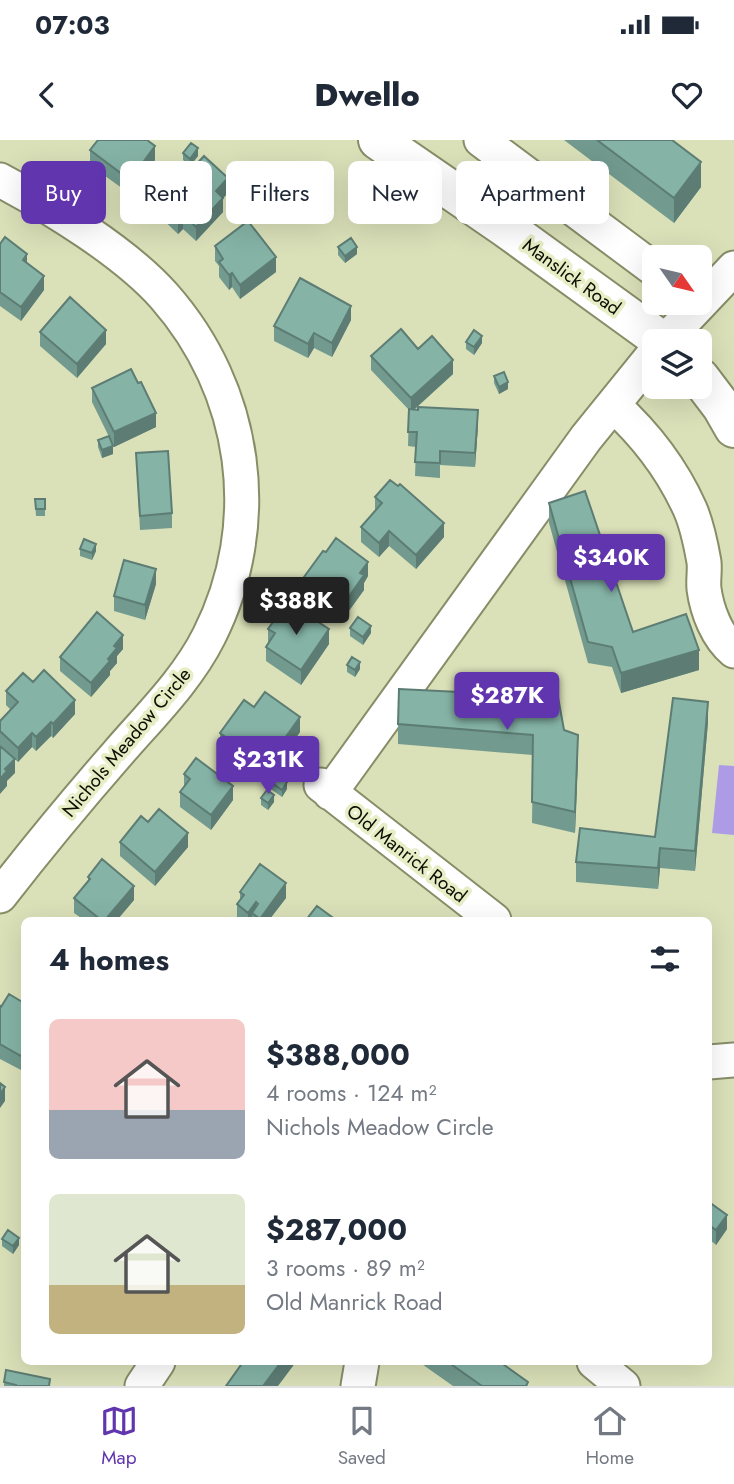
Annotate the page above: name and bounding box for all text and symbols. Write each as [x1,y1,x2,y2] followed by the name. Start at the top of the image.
[35,6,110,44] text: 07:03
[314,72,420,118] text: Dwello
[28,76,66,114] icon: back
[668,76,706,114] icon: heart
[21,161,106,224] chip: Buy
[120,161,212,224] chip: Rent
[226,161,334,224] chip: Filters
[348,161,442,224] chip: New
[456,161,609,224] chip: Apartment
[517,232,626,321] street label: Manslick Road
[642,245,712,315] north arrow
[642,245,712,399] map controls
[642,329,712,399] button: layers
[562,534,660,594] pin: $340K
[573,540,649,574] text: $340K
[247,578,345,637] pin: $388K
[259,583,333,617] text: $388K
[56,661,197,823] street label: Nichols Meadow Circle
[458,672,556,732] pin: $287K
[470,678,544,712] text: $287K
[219,736,317,796] pin: $231K
[232,742,304,776] text: $231K
[341,798,473,909] street label: Old Manrick Road
[49,938,169,981] text: 4 homes
[646,940,684,978] icon: filters
[266,1033,410,1076] text: $388,000
[105,1047,189,1131] icon: home
[266,1076,437,1110] text: 4 rooms · 124 m²
[266,1110,494,1144] text: Nichols Meadow Circle
[266,1208,407,1251] text: $287,000
[105,1222,189,1306] icon: home
[266,1251,425,1285] text: 3 rooms · 89 m²
[266,1285,443,1319] text: Old Manrick Road
[100,1402,138,1471] tab: Map
[338,1402,386,1471] tab: Saved
[586,1402,634,1471] tab: Home

